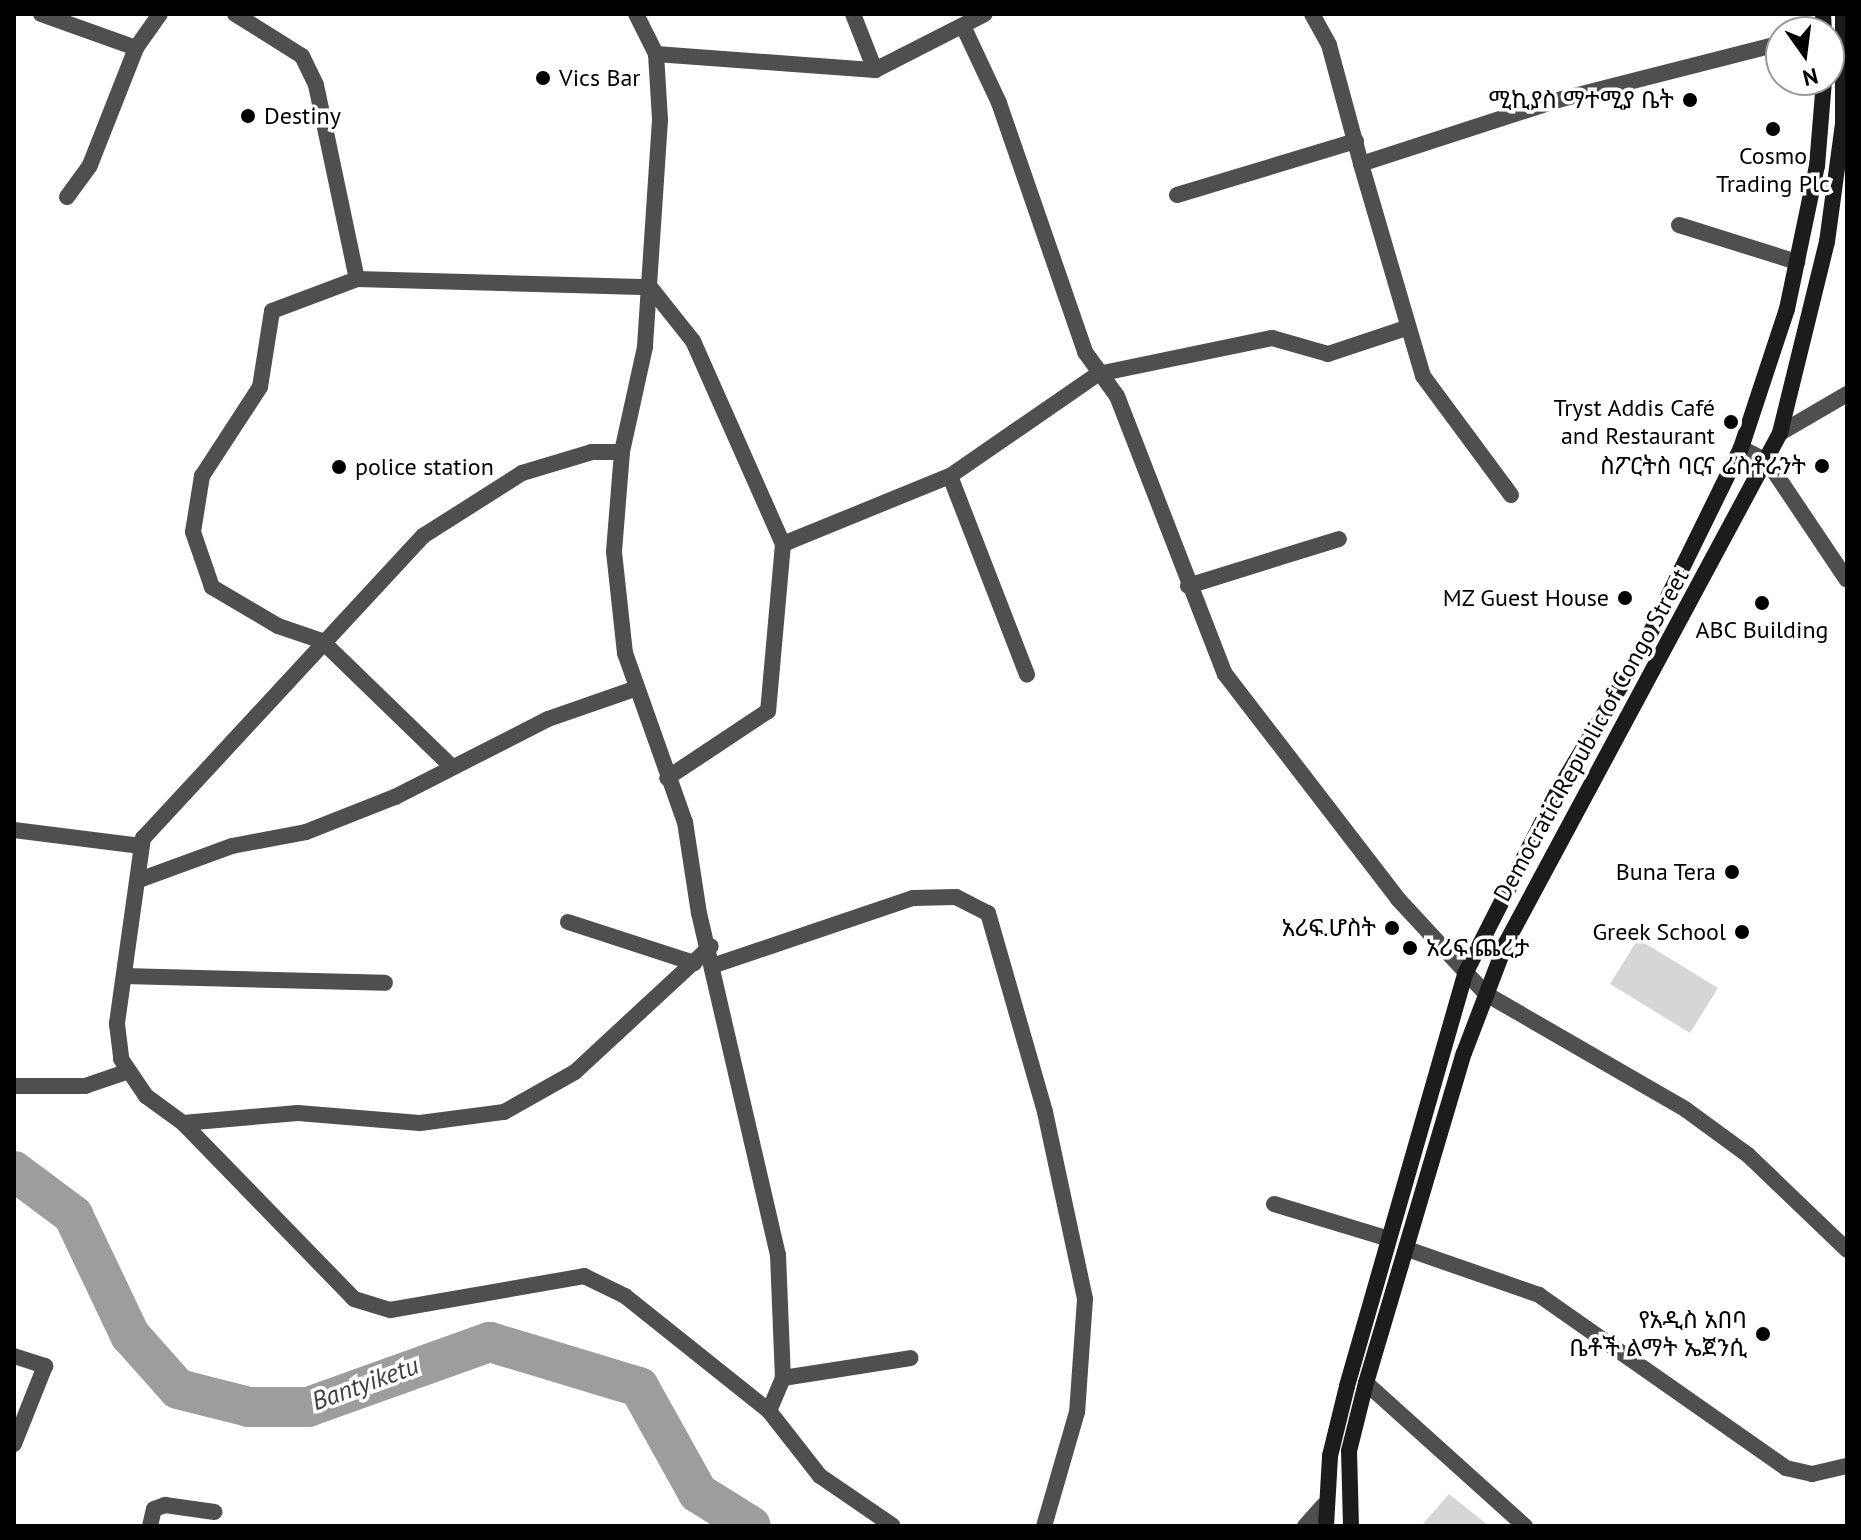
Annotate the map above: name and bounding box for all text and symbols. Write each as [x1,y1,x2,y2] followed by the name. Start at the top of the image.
[1765,16,1845,96] north arrow
[1800,62,1821,93] text: N
[559,64,640,92] place label: Vics Bar
[534,69,552,87] marker: Vics Bar
[1488,86,1674,114] place label: ሚኪያስ ማተሚያ ቤት
[1681,91,1699,109] marker: ሚኪያስ ማተሚያ ቤት
[264,102,341,130] place label: Destiny
[239,107,257,125] marker: Destiny
[1764,120,1782,138] marker: Cosmo Trading Plc
[1716,142,1830,198] place label: Cosmo Trading Plc
[1553,394,1715,450] place label: Tryst Addis Café and Restaurant
[1722,413,1740,431] marker: Tryst Addis Café and Restaurant
[1600,452,1806,480] place label: ስፖርትስ ባርና ሬስቶራንት
[355,453,494,481] place label: police station
[1813,457,1831,475] marker: ስፖርትስ ባርና ሬስቶራንት
[330,458,348,476] marker: police station
[1487,563,1695,907] street label: Democratic Republic of Congo Street
[1442,584,1609,612] place label: MZ Guest House
[1616,589,1634,607] marker: MZ Guest House
[1753,594,1771,612] marker: ABC Building
[1695,616,1829,644] place label: ABC Building
[1615,858,1716,886] place label: Buna Tera
[1723,863,1741,881] marker: Buna Tera
[1281,914,1376,942] place label: አሪፍ.ሆስት
[1592,918,1726,946] place label: Greek School
[1383,919,1401,937] marker: አሪፍ.ሆስት
[1733,923,1751,941] marker: Greek School
[1426,934,1529,962] place label: አሪፍ ጨረታ
[1401,939,1419,957] marker: አሪፍ ጨረታ
[1569,1306,1747,1362] place label: የአዲስ አበባ ቤቶች ልማት ኤጀንሲ
[1754,1325,1772,1343] marker: የአዲስ አበባ ቤቶች ልማት ኤጀንሲ
[307,1349,423,1417] water label: Bantyiketu

